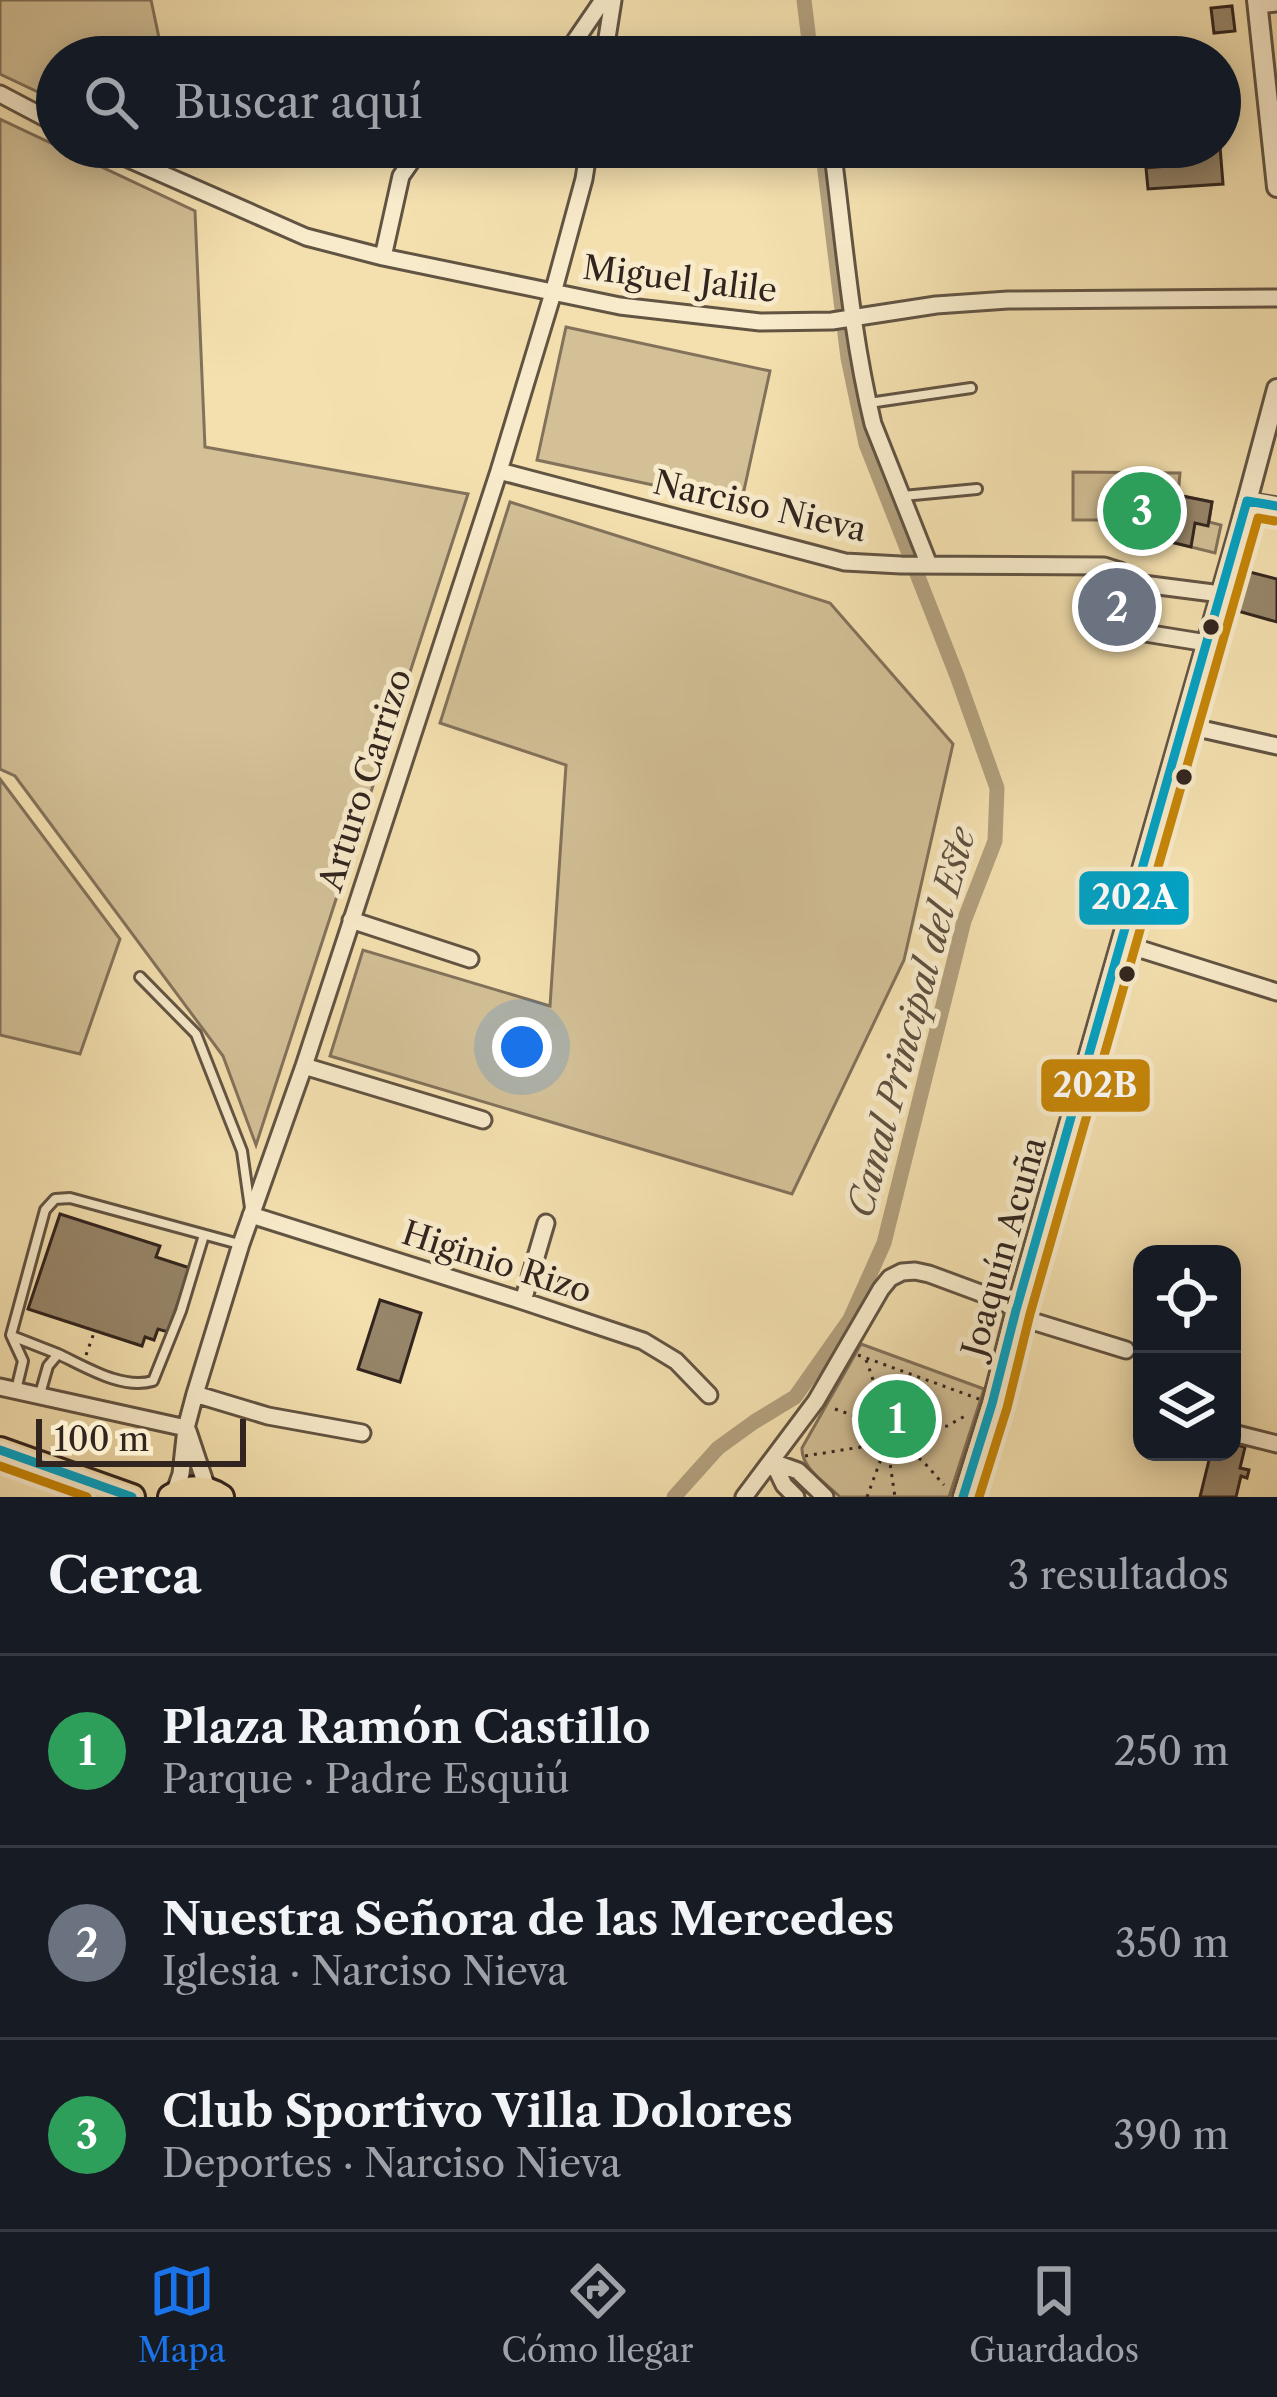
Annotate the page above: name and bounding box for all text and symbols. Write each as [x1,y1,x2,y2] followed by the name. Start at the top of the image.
[36,36,1241,168] search box
[78,69,144,135] icon: search
[174,74,423,130] text: Buscar aquí
[581,247,779,311] street label: Miguel Jalile
[650,462,871,551] street label: Narciso Nieva
[1103,466,1181,556] pin: 3
[1078,562,1156,652] pin: 2
[1200,616,1222,638] unlabelled marker
[310,664,420,897] street label: Arturo Carrizo
[1173,766,1195,788] unlabelled marker
[838,821,985,1222] water label: Canal Principal del Este
[1077,869,1191,927] line badge: 202A
[1091,877,1178,918] text: 202A
[1116,963,1138,985] unlabelled marker
[492,1017,552,1077] your location
[1039,1057,1152,1114] line badge: 202B
[1053,1065,1137,1106] text: 202B
[952,1132,1055,1366] street label: Joaquín Acuña
[397,1212,597,1312] street label: Higinio Rizo
[1133,1245,1241,1461] map controls
[1133,1245,1241,1353] button: locate
[1133,1353,1241,1461] button: layers
[858,1374,936,1464] pin: 1
[36,1413,246,1466] scale bar
[54,1419,149,1460] text: 100 m
[48,1544,202,1606] text: Cerca
[1008,1551,1229,1599] text: 3 resultados
[162,1699,651,1755] text: Plaza Ramón Castillo
[78,1727,96,1775] text: 1
[1114,1727,1229,1775] text: 250 m
[162,1755,569,1803] text: Parque · Padre Esquiú
[162,1891,894,1947] text: Nuestra Señora de las Mercedes
[75,1919,99,1967] text: 2
[1115,1919,1229,1967] text: 350 m
[162,1947,568,1995] text: Iglesia · Narciso Nieva
[162,2083,793,2139] text: Club Sportivo Villa Dolores
[76,2111,98,2159] text: 3
[1113,2111,1229,2159] text: 390 m
[162,2139,621,2187] text: Deportes · Narciso Nieva
[138,2258,226,2371] tab: Mapa
[502,2258,694,2371] tab: Cómo llegar
[969,2258,1139,2371] tab: Guardados

